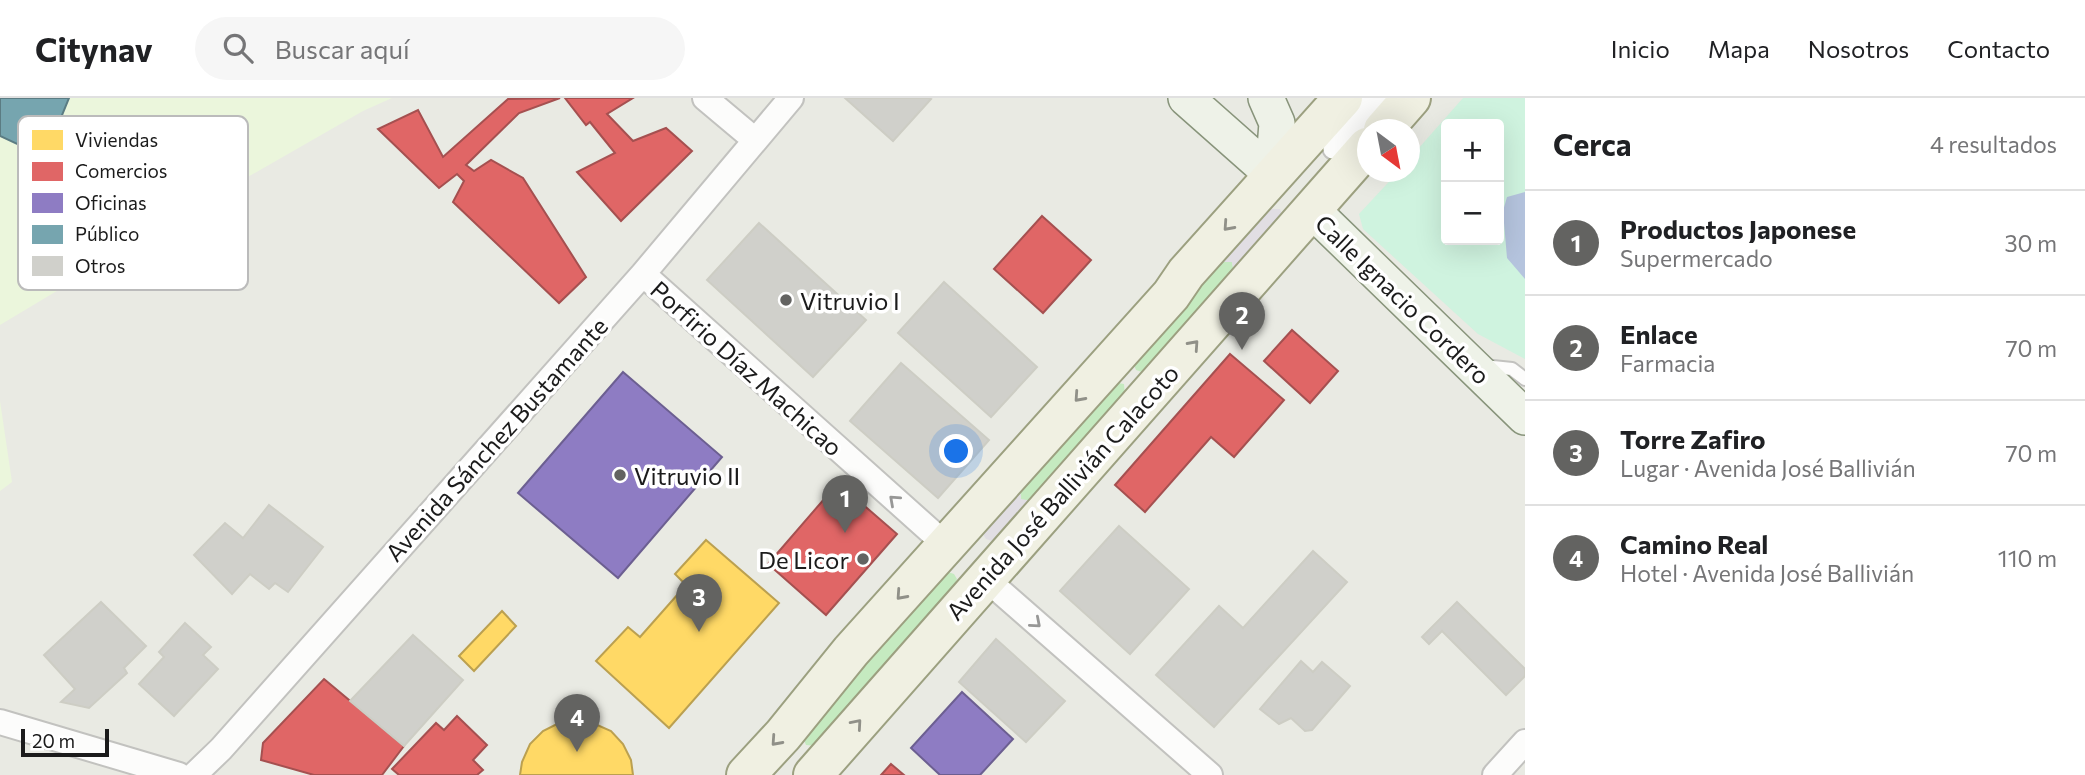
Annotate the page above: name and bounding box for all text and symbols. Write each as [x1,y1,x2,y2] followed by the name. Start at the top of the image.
[195,17,685,80] search box
[35,28,153,69] text: Citynav
[219,29,257,67] icon: search
[275,33,410,64] text: Buscar aquí
[1611,34,1670,63] text: Inicio
[1708,34,1770,63] text: Mapa
[1808,34,1909,63] text: Nosotros
[1947,34,2050,63] text: Contacto
[18,116,248,290] legend
[1357,119,1420,182] north arrow
[1441,119,1504,245] map controls
[1441,119,1504,182] button: +
[1553,125,1632,162] text: Cerca
[75,128,158,151] text: Viviendas
[1930,130,2057,158] text: 4 resultados
[75,159,167,182] text: Comercios
[1441,182,1504,245] button: −
[75,191,147,214] text: Oficinas
[1310,208,1496,390] street label: Calle Ignacio Cordero
[1620,213,1856,244] text: Productos Japonese
[1224,218,1237,231] one-way arrow
[75,222,139,245] text: Público
[1571,229,1581,257] text: 1
[2004,229,2057,257] text: 30 m
[1620,244,1773,272] text: Supermercado
[75,254,125,277] text: Otros
[645,274,849,462] street label: Porfirio Díaz Machicao
[800,286,900,315] place label: Vitruvio I
[778,292,794,308] marker: Vitruvio I
[1219,292,1265,350] pin: 2
[379,311,613,567] street label: Avenida Sánchez Bustamante
[1620,318,1698,349] text: Enlace
[1569,334,1583,362] text: 2
[2005,334,2057,362] text: 70 m
[1186,340,1198,353] one-way arrow
[1620,349,1715,377] text: Farmacia
[940,358,1184,626] street label: Avenida José Ballivián Calacoto
[1075,389,1087,402] one-way arrow
[1620,423,1766,454] text: Torre Zafiro
[939,434,973,468] your location
[1569,439,1583,467] text: 3
[2005,439,2057,467] text: 70 m
[1620,454,1916,482] text: Lugar · Avenida José Ballivián
[634,461,740,490] place label: Vitruvio II
[612,467,628,483] marker: Vitruvio II
[822,475,868,533] pin: 1
[889,496,902,508] one-way arrow
[1620,528,1768,559] text: Camino Real
[1569,544,1583,572] text: 4
[1998,544,2057,572] text: 110 m
[758,545,849,574] place label: De Licor
[855,551,871,567] marker: De Licor
[1620,559,1914,587] text: Hotel · Avenida José Ballivián
[676,574,722,632] pin: 3
[896,587,909,600] one-way arrow
[1028,615,1041,627] one-way arrow
[554,694,600,752] pin: 4
[849,719,862,732] one-way arrow
[21,726,108,758] scale bar
[32,729,75,752] text: 20 m
[772,733,784,746] one-way arrow

